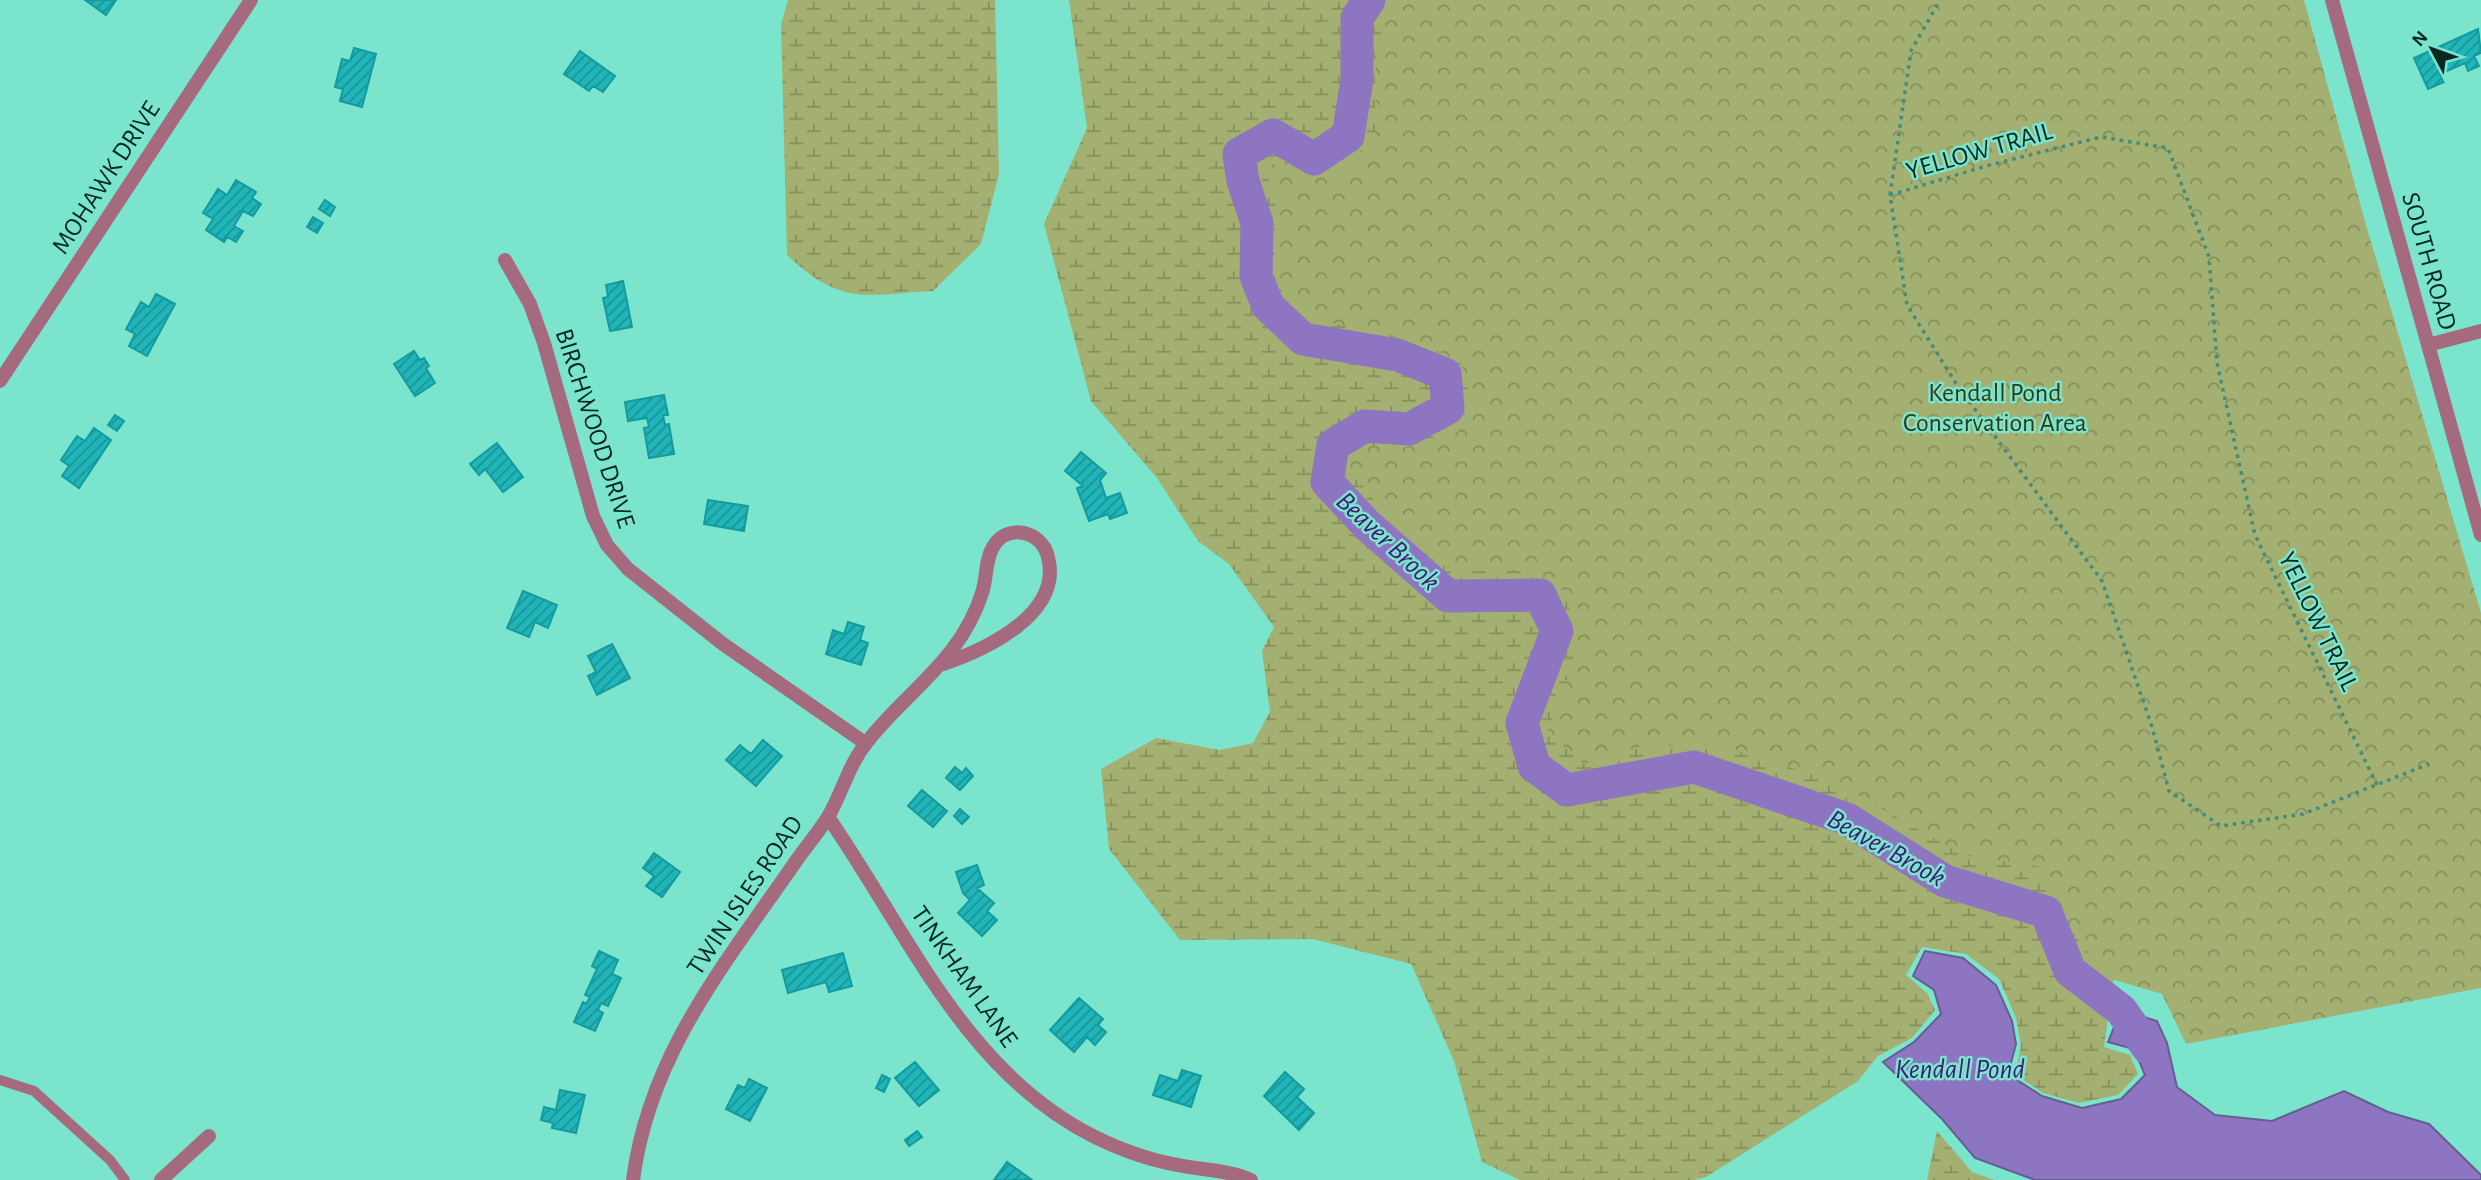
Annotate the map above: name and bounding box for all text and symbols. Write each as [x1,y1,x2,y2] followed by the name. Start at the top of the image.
[2397,14,2467,84] north arrow
[2409,28,2432,50] text: N
[47,97,165,258] street label: MOHAWK DRIVE
[1903,118,2055,184] street label: YELLOW TRAIL
[2397,189,2461,333] street label: SOUTH ROAD
[551,325,640,531] street label: BIRCHWOOD DRIVE
[1903,380,2087,436] park label: Kendall Pond Conservation Area
[1330,487,1445,596] water label: Beaver Brook
[2273,548,2363,695] street label: YELLOW TRAIL
[1822,805,1950,893] water label: Beaver Brook
[682,811,808,980] street label: TWIN ISLES ROAD
[906,901,1022,1052] street label: TINKHAM LANE
[1895,1056,2025,1084] water label: Kendall Pond

